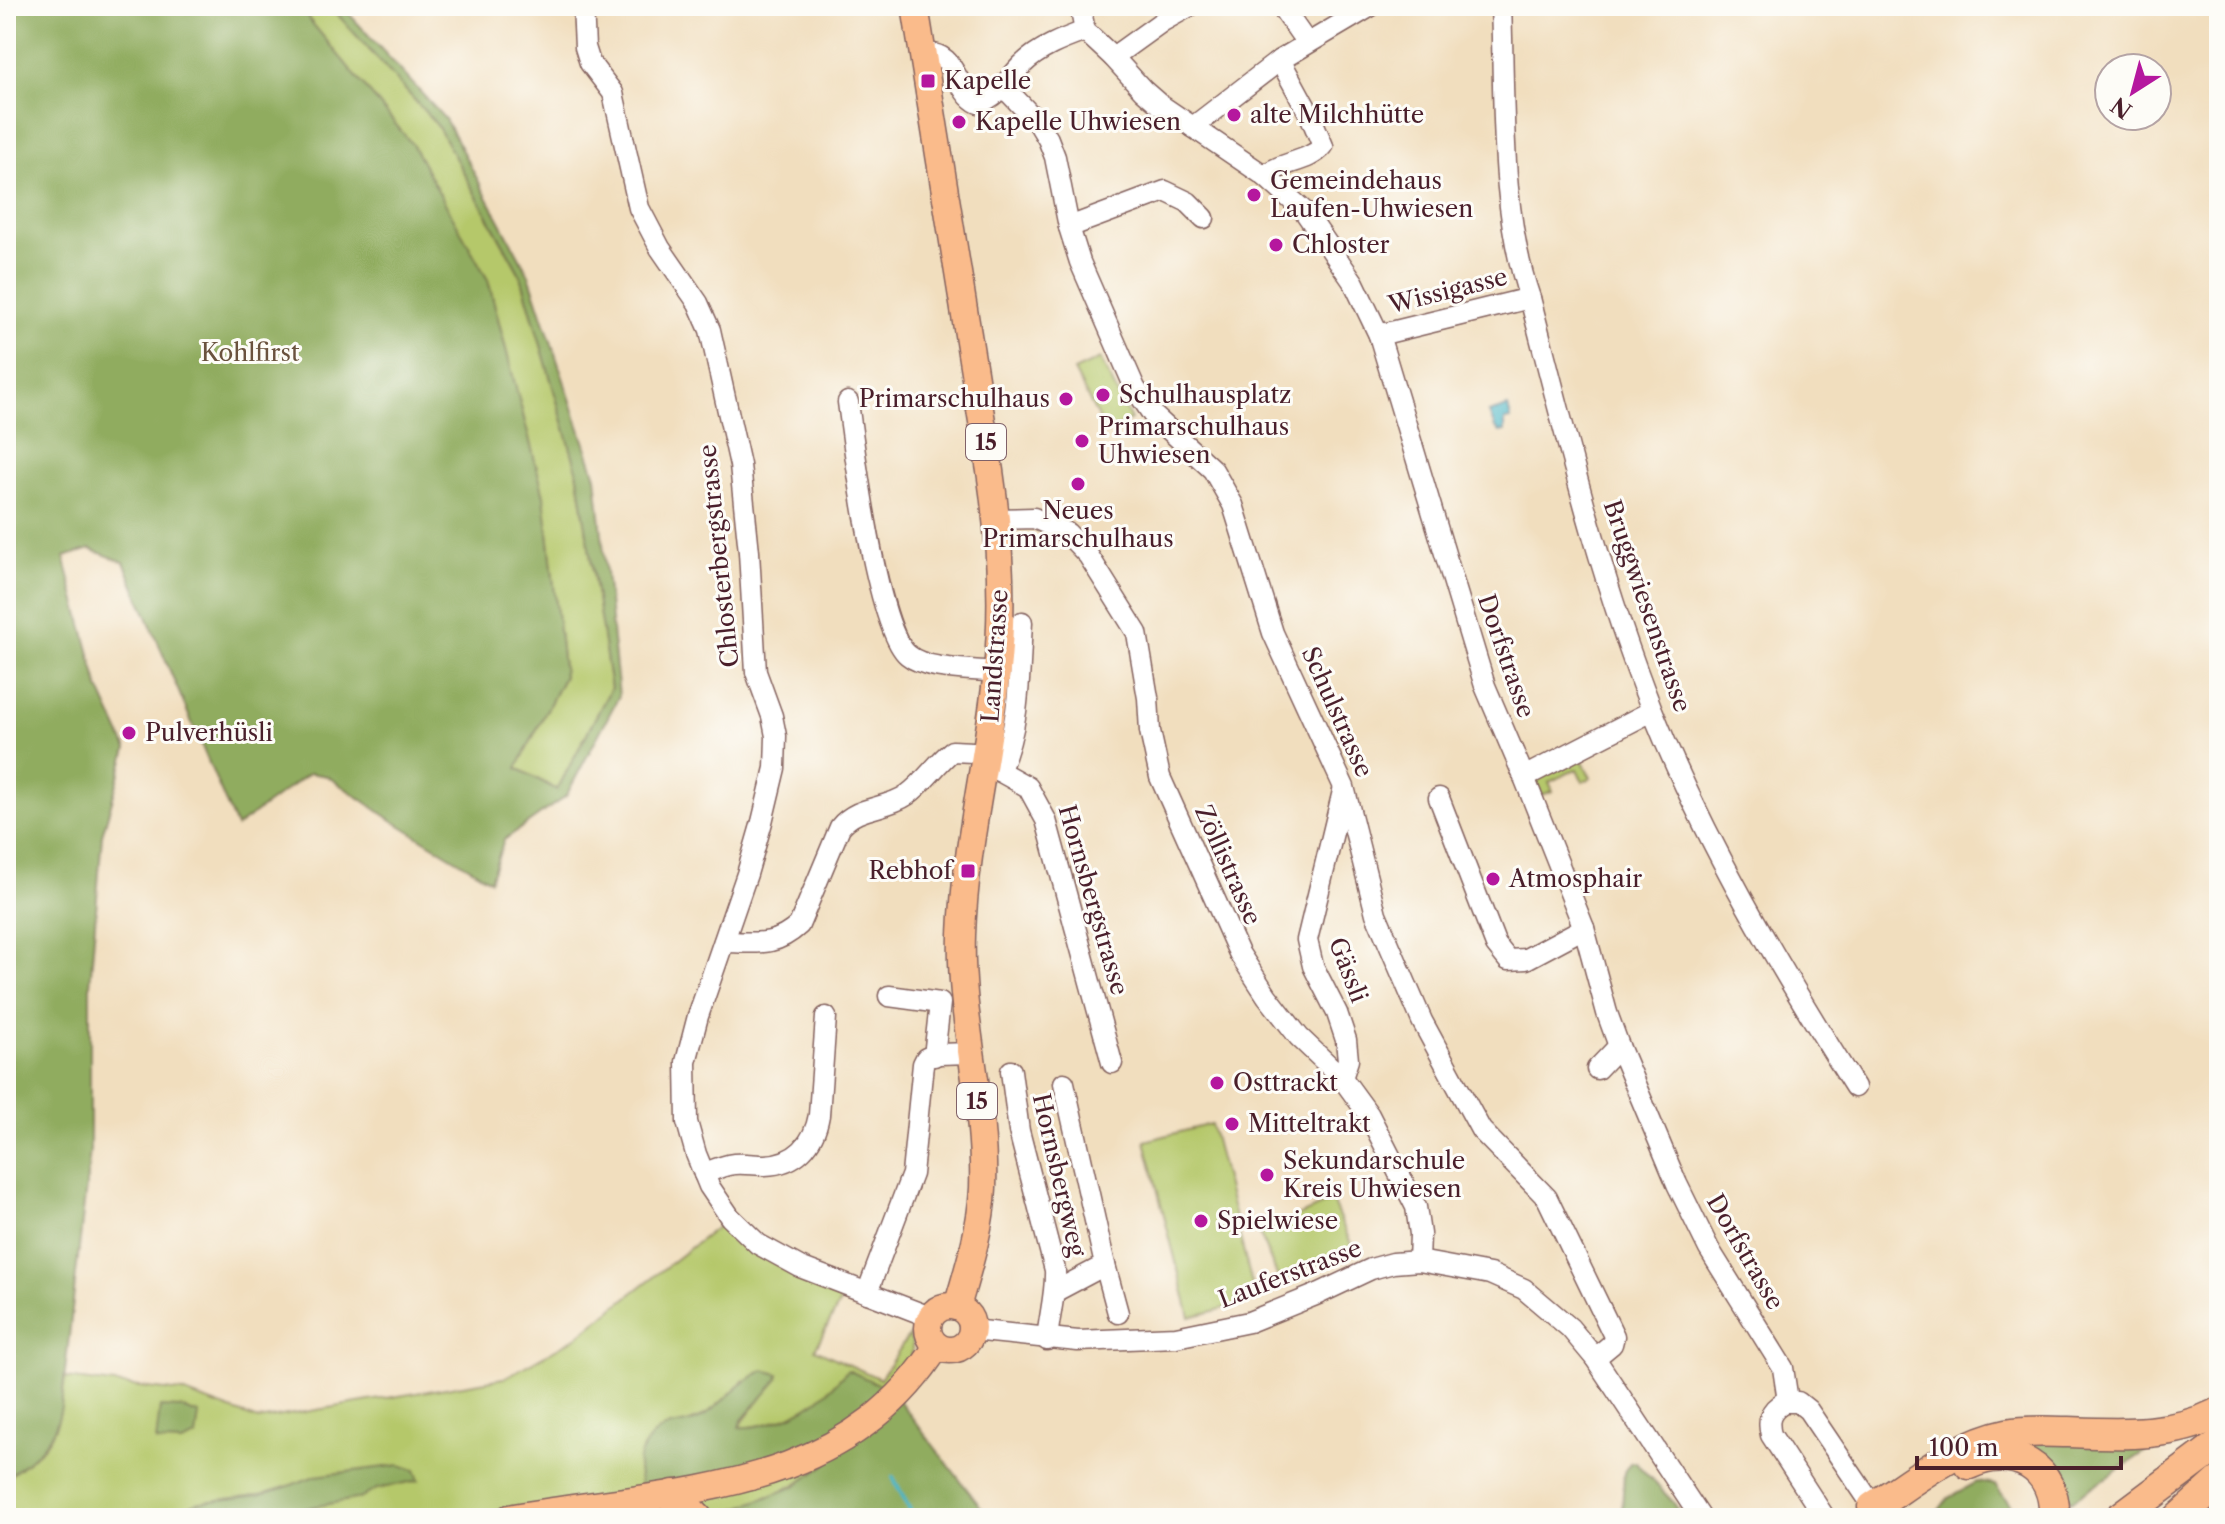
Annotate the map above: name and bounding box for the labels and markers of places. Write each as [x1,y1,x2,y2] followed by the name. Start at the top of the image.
[944,66,1031,95] place label: Kapelle
[919,72,937,90] marker: Kapelle
[1250,100,1424,129] place label: alte Milchhütte
[1225,106,1243,124] marker: alte Milchhütte
[975,107,1181,136] place label: Kapelle Uhwiesen
[950,113,968,131] marker: Kapelle Uhwiesen
[1270,166,1473,223] place label: Gemeindehaus Laufen-Uhwiesen
[1245,186,1263,204] marker: Gemeindehaus Laufen-Uhwiesen
[1292,230,1390,259] place label: Chloster
[1267,236,1285,254] marker: Chloster
[1119,380,1291,409] place label: Schulhausplatz
[859,384,1050,413] place label: Primarschulhaus
[1094,386,1112,404] marker: Schulhausplatz
[1057,390,1075,408] marker: Primarschulhaus
[1098,412,1289,469] place label: Primarschulhaus Uhwiesen
[1073,432,1091,450] marker: Primarschulhaus Uhwiesen
[1069,475,1087,493] marker: Neues Primarschulhaus
[982,496,1174,553] place label: Neues Primarschulhaus
[145,718,273,747] place label: Pulverhüsli
[120,724,138,742] marker: Pulverhüsli
[868,856,954,885] place label: Rebhof
[959,862,977,880] marker: Rebhof
[1508,864,1642,893] place label: Atmosphair
[1484,870,1502,888] marker: Atmosphair
[1233,1068,1338,1097] place label: Osttrackt
[1208,1074,1226,1092] marker: Osttrackt
[1248,1109,1371,1138] place label: Mitteltrakt
[1223,1115,1241,1133] marker: Mitteltrakt
[1283,1146,1465,1203] place label: Sekundarschule Kreis Uhwiesen
[1258,1166,1276,1184] marker: Sekundarschule Kreis Uhwiesen
[1217,1206,1338,1235] place label: Spielwiese
[1192,1212,1210,1230] marker: Spielwiese

